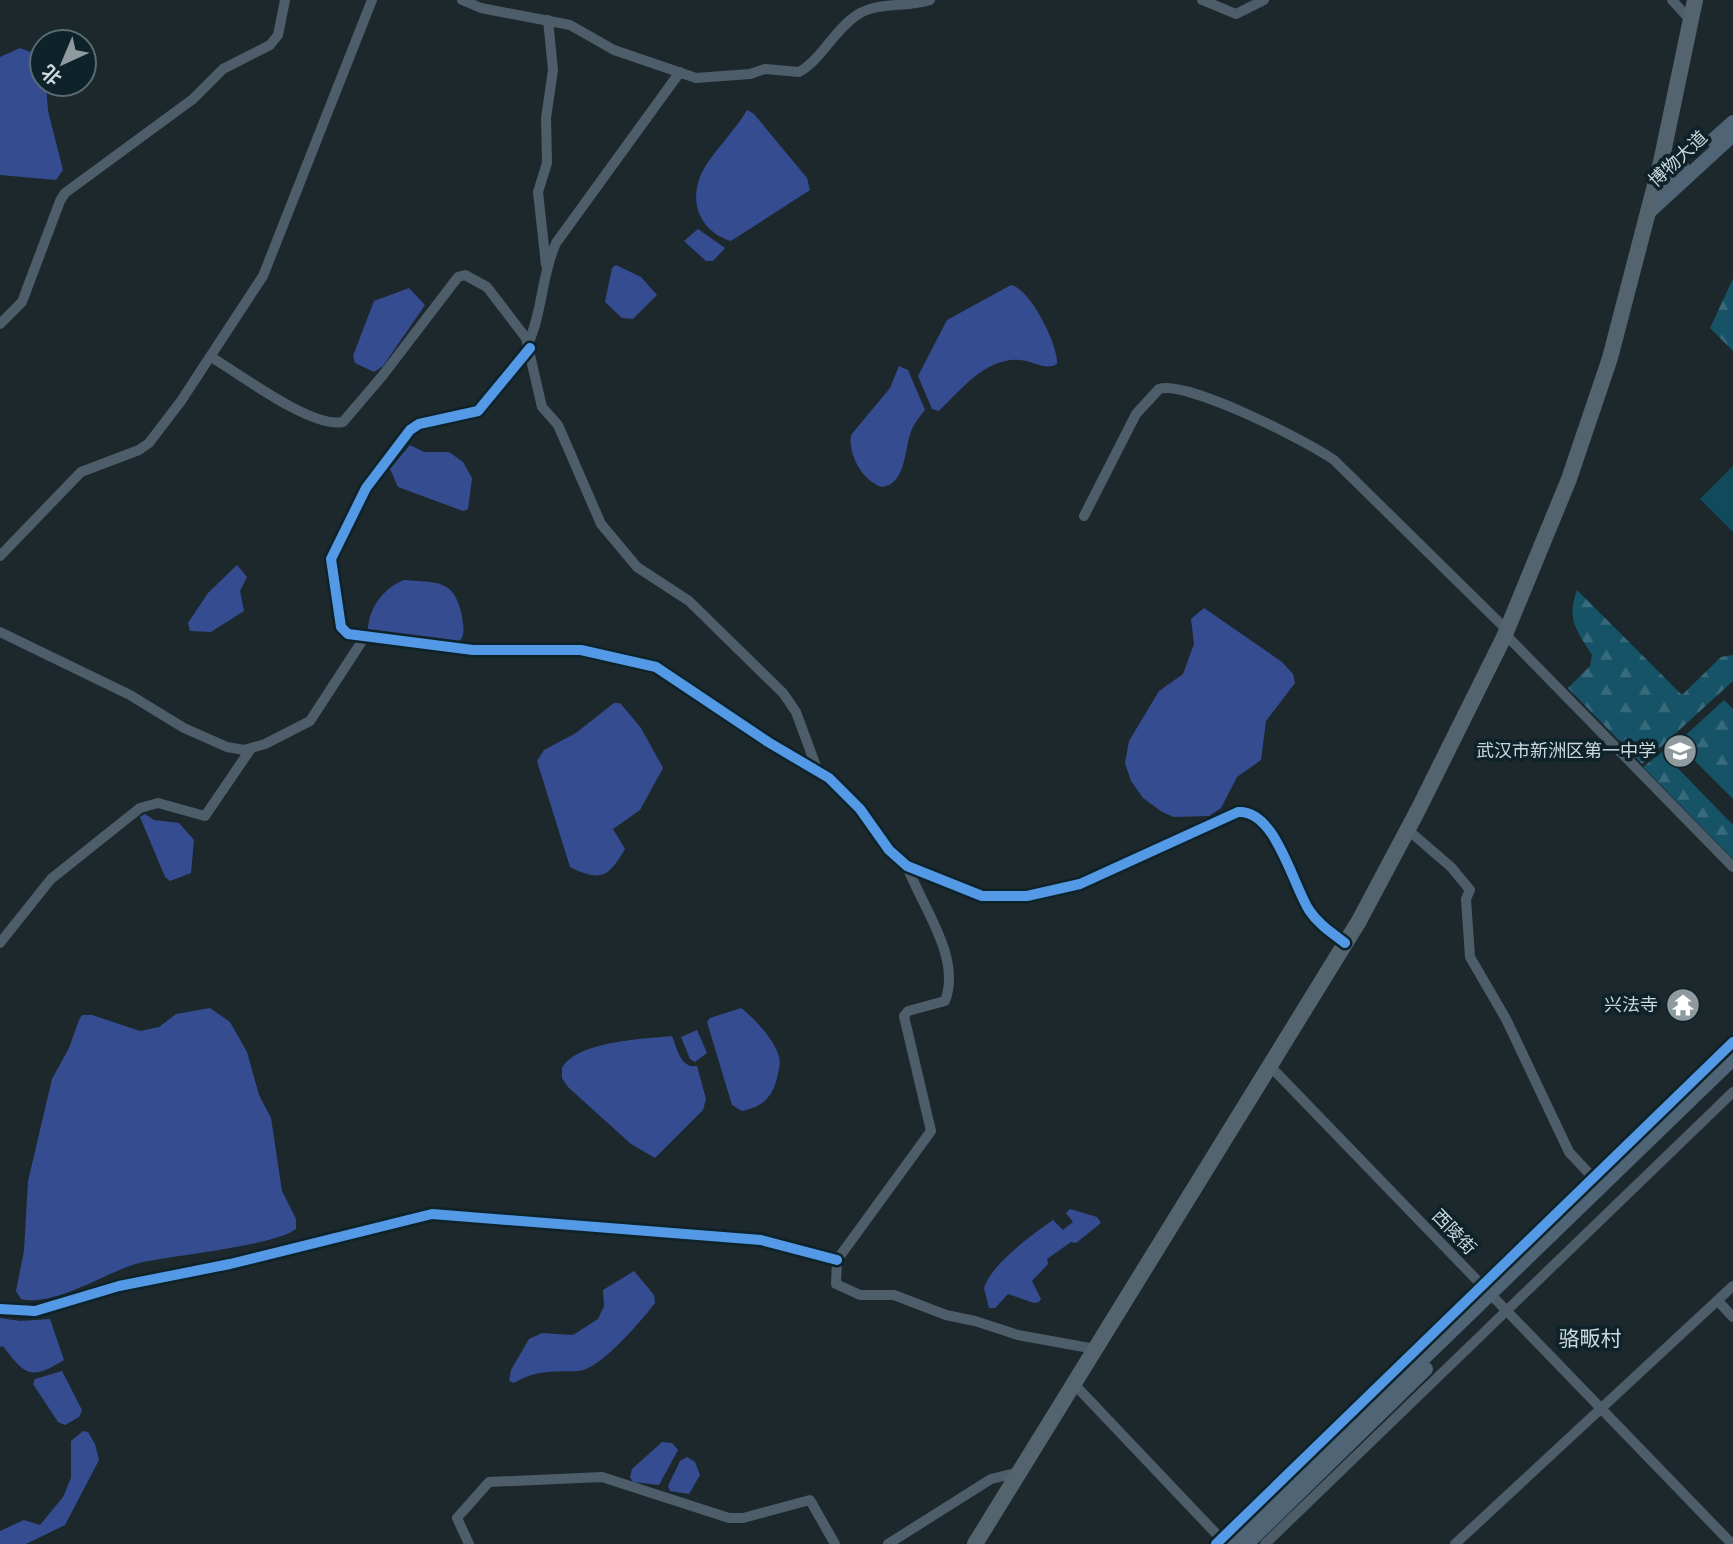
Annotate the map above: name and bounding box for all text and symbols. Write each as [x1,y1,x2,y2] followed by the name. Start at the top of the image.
[28,28,98,98] north arrow
[37,60,66,90] text: 北
[1644,126,1712,192] street label: 博物大道
[1661,732,1699,770] school or university icon: 武汉市新洲区第一中学
[1476,740,1656,762] place label: 武汉市新洲区第一中学
[1664,986,1702,1024] temple icon: 兴法寺
[1604,994,1658,1016] place label: 兴法寺
[1427,1205,1481,1259] street label: 西陵街
[1559,1326,1622,1351] district label: 骆畈村

